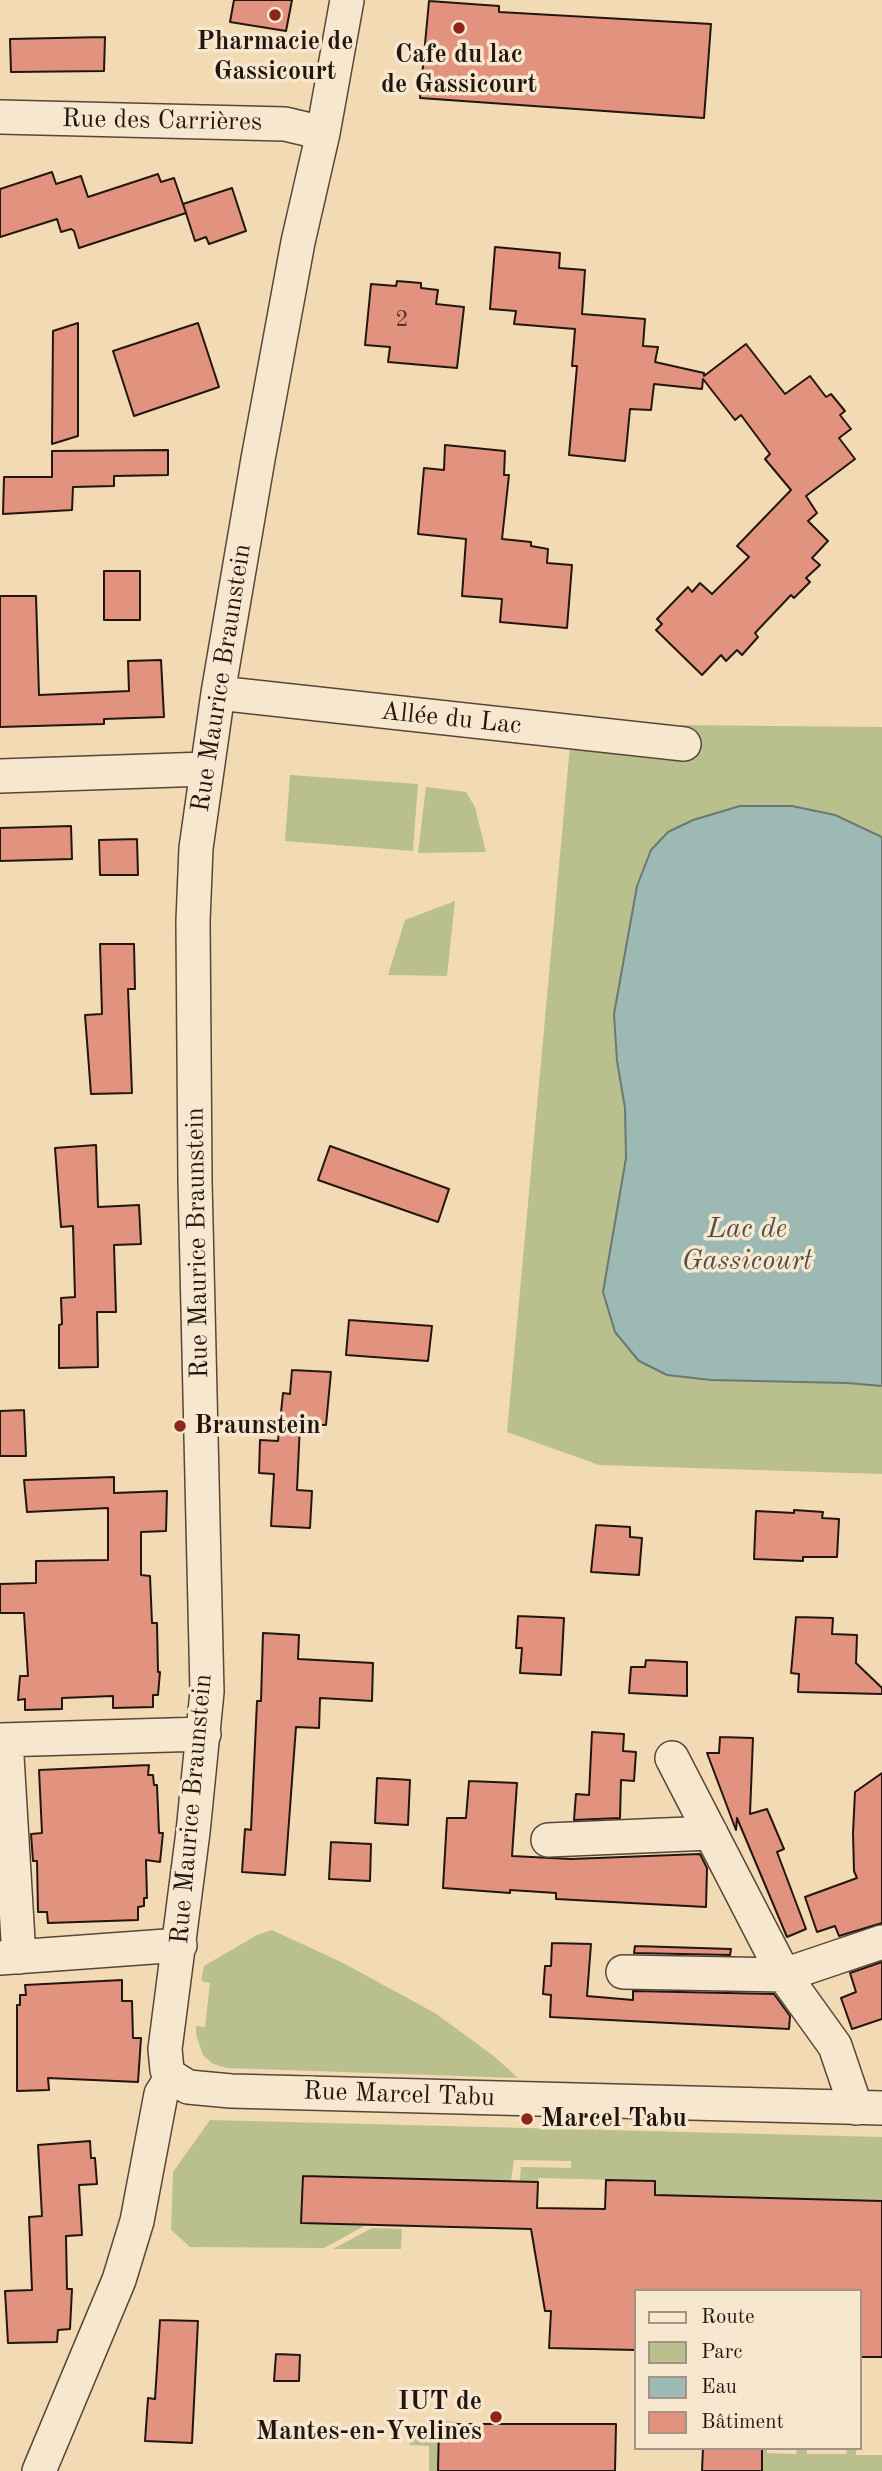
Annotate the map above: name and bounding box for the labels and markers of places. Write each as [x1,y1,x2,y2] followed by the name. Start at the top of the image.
[267,7,283,23] marker: Pharmacie de Gassicourt
[451,20,467,36] marker: Cafe du lac de Gassicourt
[197,26,353,88] place label: Pharmacie de Gassicourt
[381,39,537,100] place label: Cafe du lac de Gassicourt
[194,1410,321,1442] place label: Braunstein
[172,1418,188,1434] marker: Braunstein
[541,2103,687,2135] place label: Marcel Tabu
[519,2111,535,2127] marker: Marcel Tabu
[256,2386,482,2448] place label: IUT de Mantes-en-Yvelines
[488,2409,504,2425] marker: IUT de Mantes-en-Yvelines

